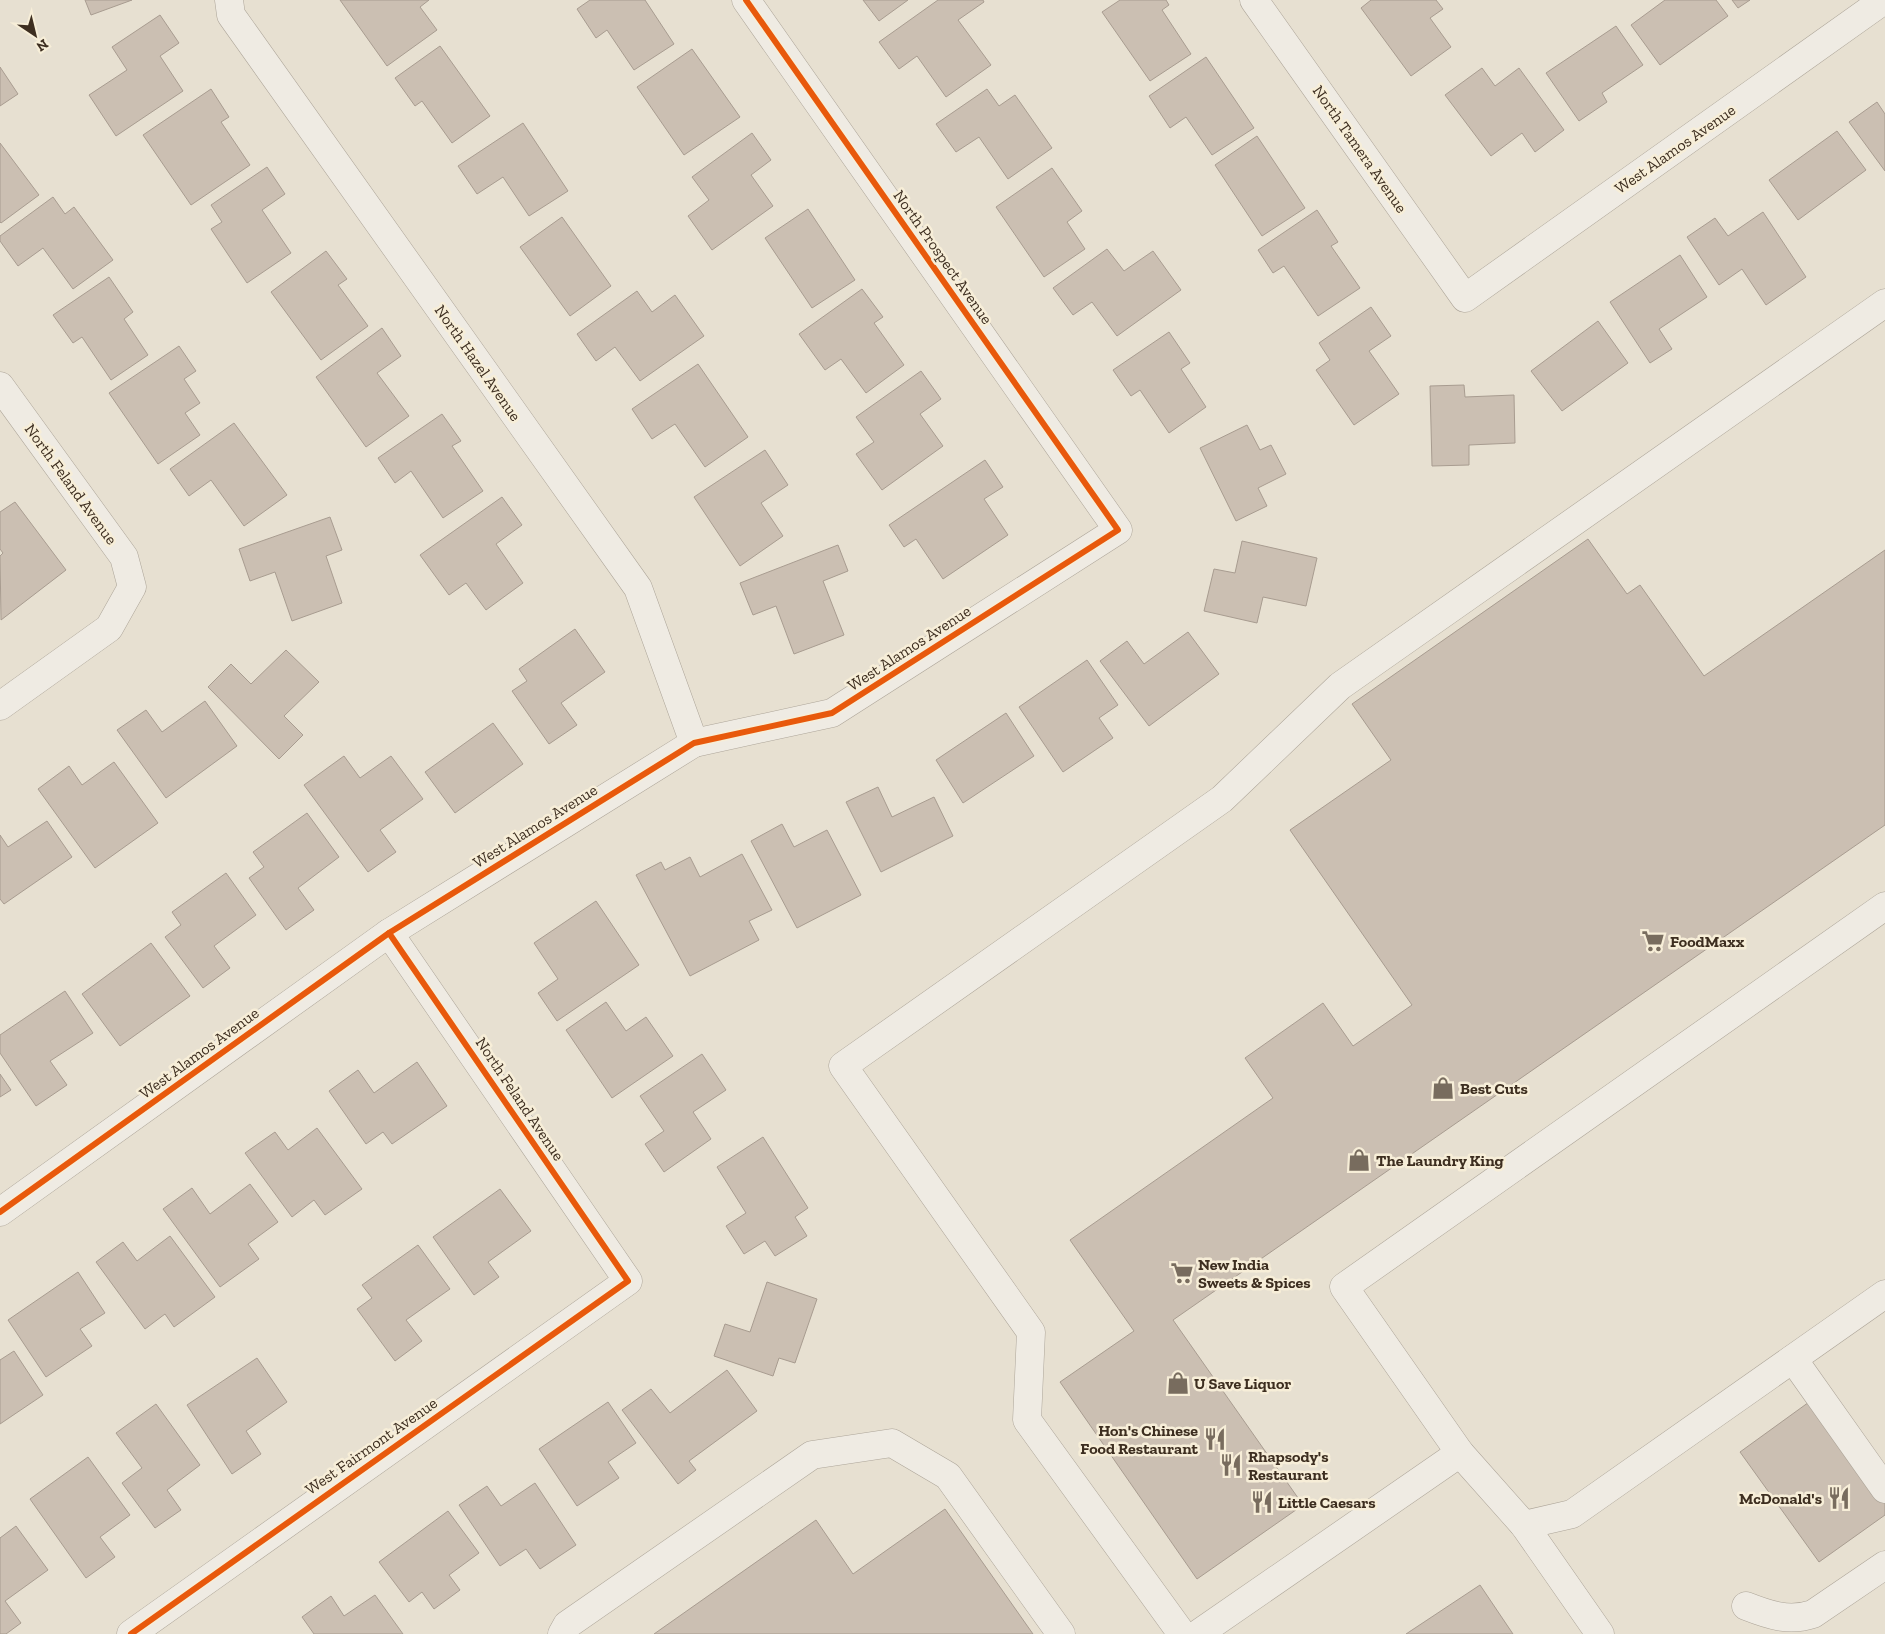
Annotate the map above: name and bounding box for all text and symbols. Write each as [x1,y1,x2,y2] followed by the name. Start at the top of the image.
[10,10,60,60] north arrow
[33,35,51,55] text: N
[1309,82,1411,216] street label: North Tamera Avenue
[1611,100,1739,198] street label: West Alamos Avenue
[890,186,996,328] street label: North Prospect Avenue
[431,301,525,425] street label: North Hazel Avenue
[21,420,121,548] street label: North Feland Avenue
[844,601,974,695] street label: West Alamos Avenue
[469,780,601,872] street label: West Alamos Avenue
[1640,928,1666,954] supermarket icon: FoodMaxx
[1670,932,1745,951] place label: FoodMaxx
[136,1003,262,1103] street label: West Alamos Avenue
[472,1034,568,1164] street label: North Feland Avenue
[1430,1075,1456,1101] shop icon: Best Cuts
[1460,1079,1528,1098] place label: Best Cuts
[1346,1147,1372,1173] shop icon: The Laundry King
[1376,1151,1504,1170] place label: The Laundry King
[1198,1255,1311,1292] place label: New India Sweets & Spices
[1169,1260,1195,1286] supermarket icon: New India Sweets & Spices
[1165,1370,1191,1396] shop icon: U Save Liquor
[1194,1374,1291,1393] place label: U Save Liquor
[301,1393,441,1499] street label: West Fairmont Avenue
[1080,1421,1199,1458] place label: Hon's Chinese Food Restaurant
[1202,1426,1228,1452] restaurant icon: Hon's Chinese Food Restaurant
[1248,1447,1329,1484] place label: Rhapsody's Restaurant
[1218,1452,1244,1478] restaurant icon: Rhapsody's Restaurant
[1826,1485,1852,1511] restaurant icon: McDonald's
[1249,1489,1275,1515] restaurant icon: Little Caesars
[1739,1489,1822,1508] place label: McDonald's
[1278,1493,1376,1512] place label: Little Caesars

